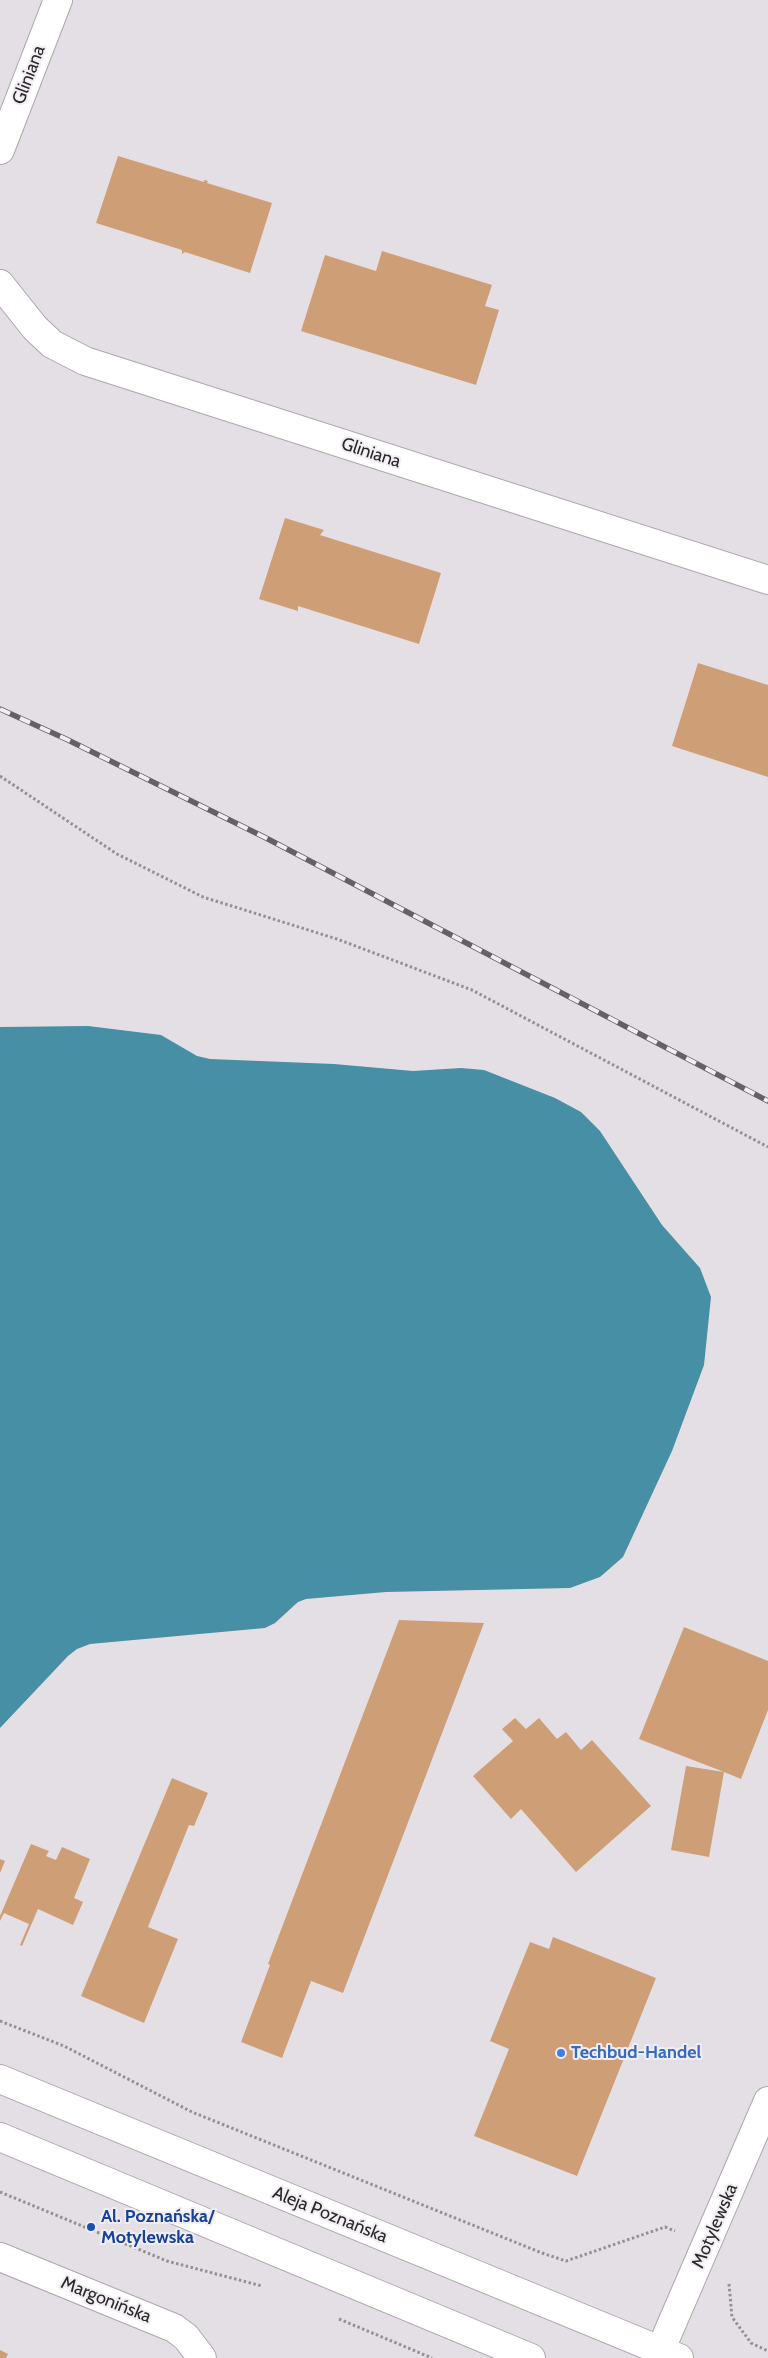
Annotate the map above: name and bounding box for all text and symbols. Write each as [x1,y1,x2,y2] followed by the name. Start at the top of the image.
[8,43,50,107] street label: Gliniana
[339,433,403,473] street label: Gliniana
[571,2042,701,2064] place label: Techbud-Handel
[555,2047,567,2059] marker: Techbud-Handel
[688,2180,742,2272] street label: Motylewska
[269,2182,391,2248] street label: Aleja Poznańska
[101,2206,215,2248] place label: Al. Poznańska/ Motylewska
[85,2221,97,2233] marker: Al. Poznańska/ Motylewska
[58,2272,154,2328] street label: Margonińska

